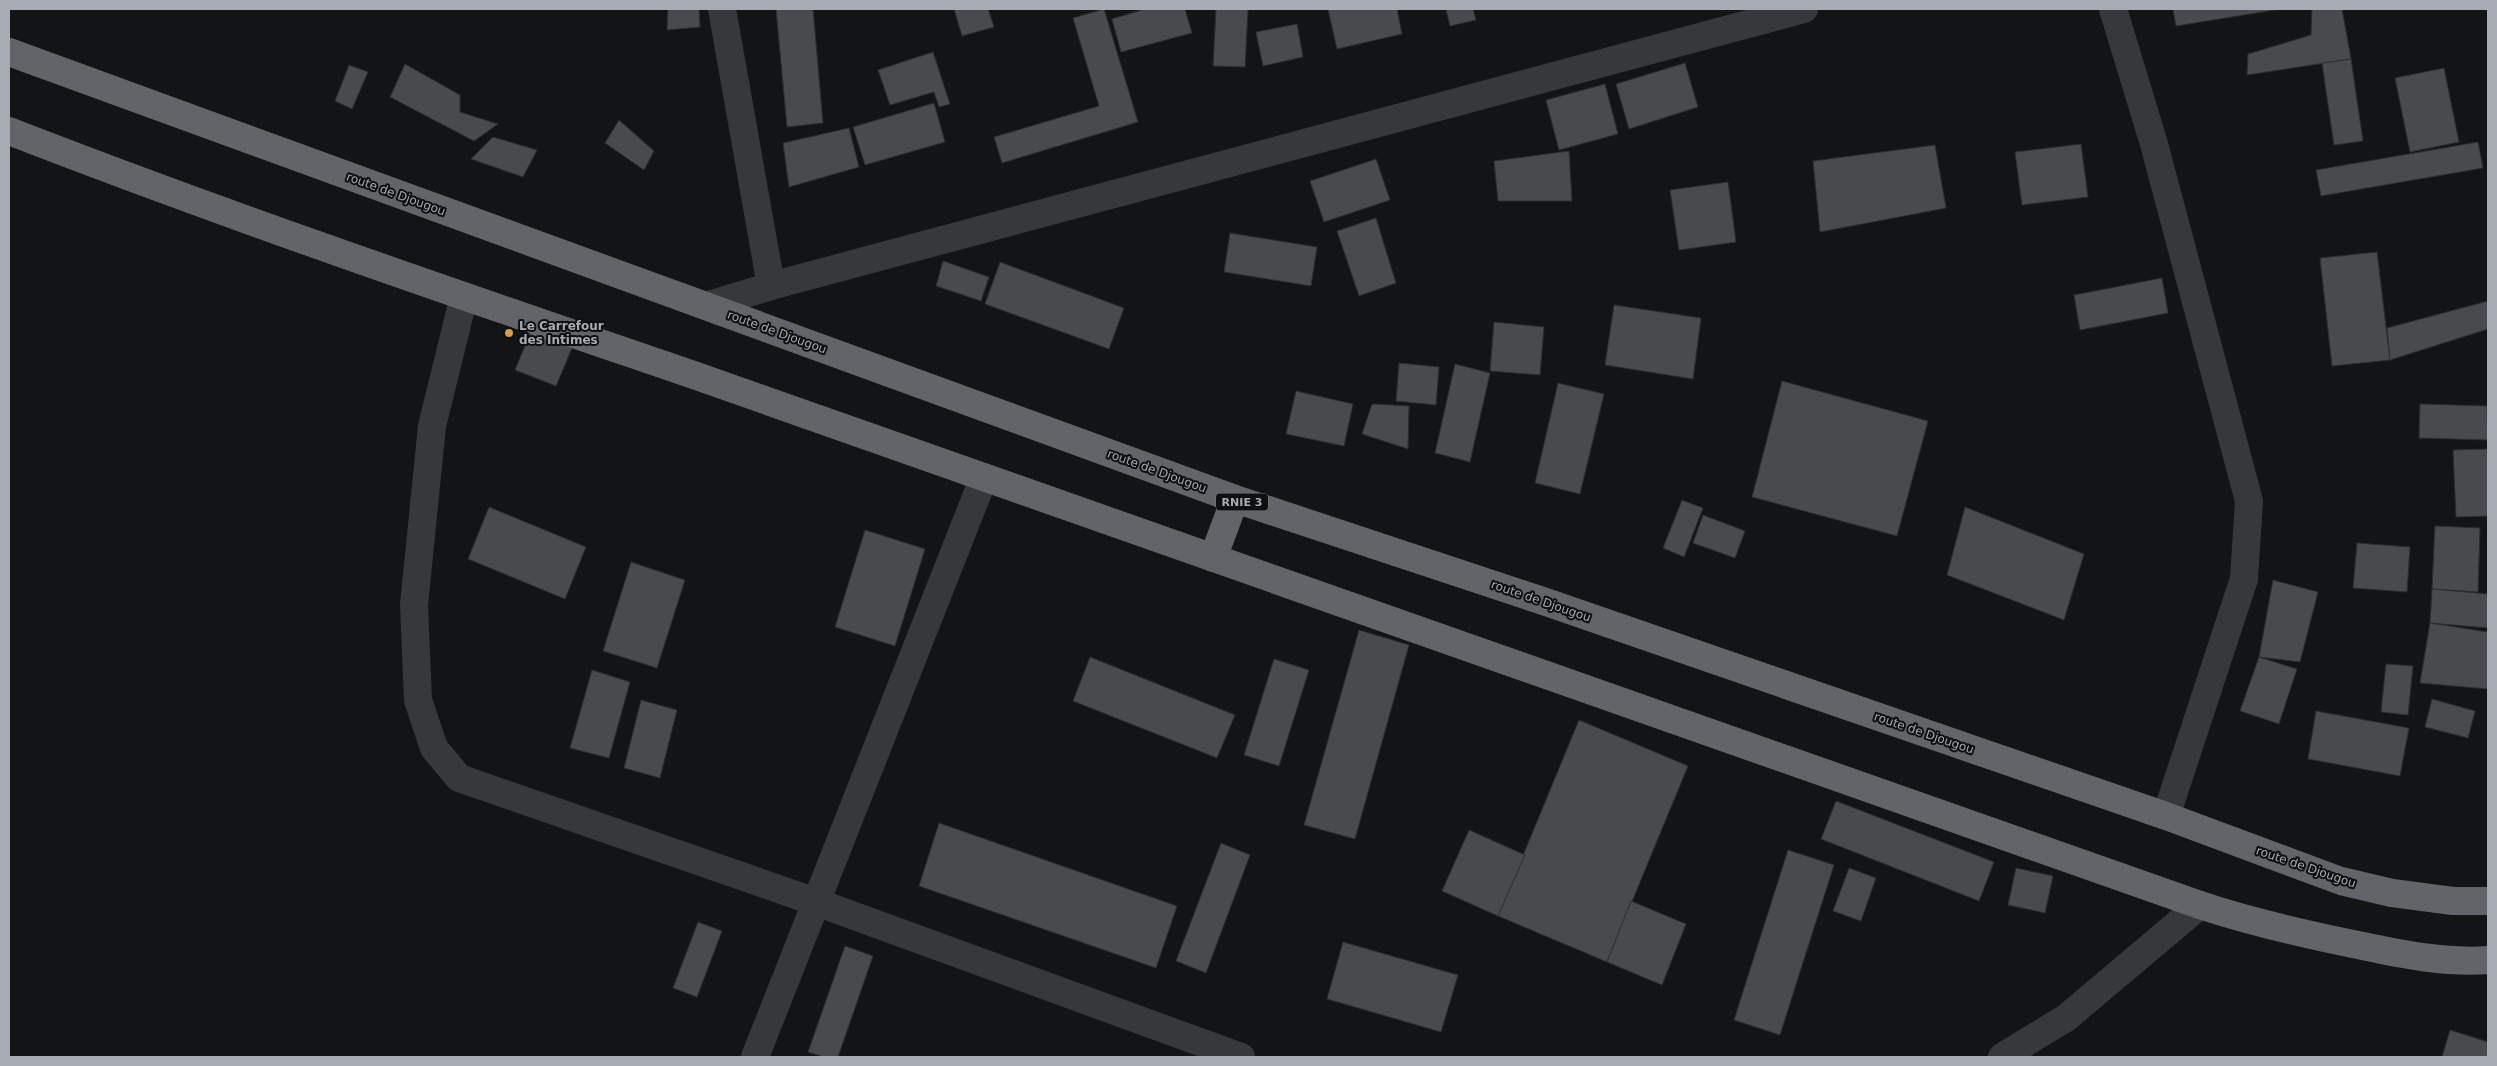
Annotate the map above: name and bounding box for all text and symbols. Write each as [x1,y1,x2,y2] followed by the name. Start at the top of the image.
[345,170,447,218] street label: route de Djougou
[726,308,828,356] street label: route de Djougou
[519,319,604,347] place label: Le Carrefour des Intimes
[503,327,515,339] marker: Le Carrefour des Intimes
[1106,447,1208,495] street label: route de Djougou
[1216,494,1268,511] road number: RNIE 3
[1489,577,1593,625] street label: route de Djougou
[1872,709,1976,757] street label: route de Djougou
[2254,843,2358,891] street label: route de Djougou

